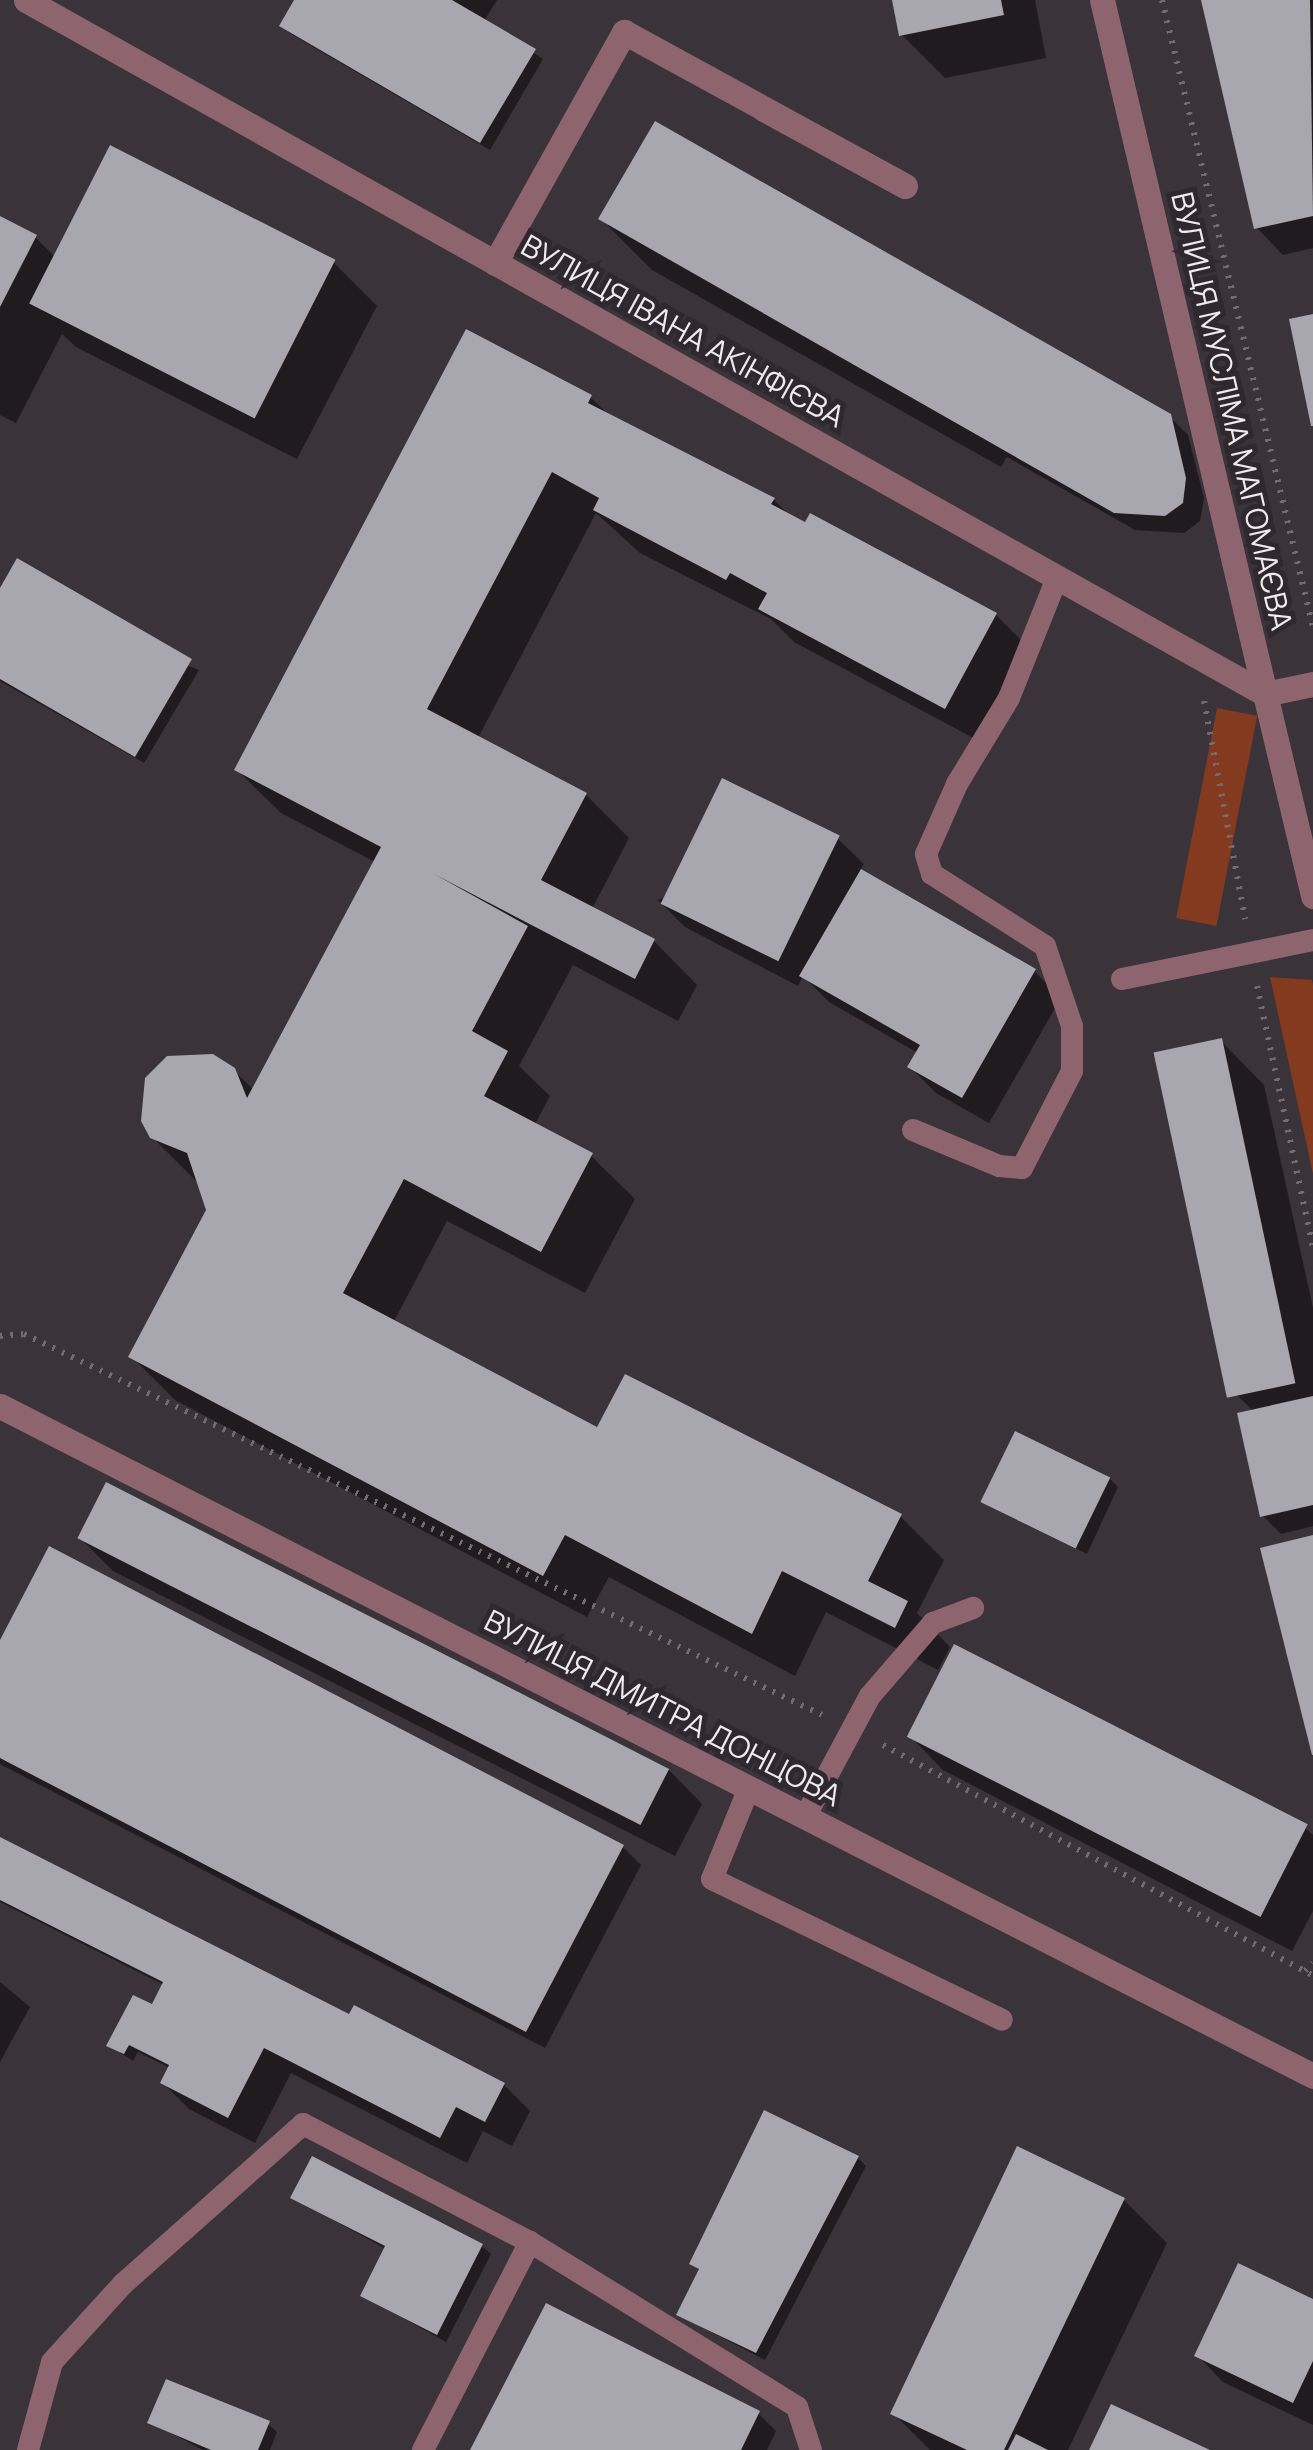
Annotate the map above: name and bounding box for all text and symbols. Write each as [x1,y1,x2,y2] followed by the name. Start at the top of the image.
[1164,189,1300,633] street label: ВУЛИЦЯ МУСЛІМА МАГОМАЄВА
[515,227,851,435] street label: ВУЛИЦЯ ІВАНА АКІНФІЄВА
[479,1602,847,1814] street label: ВУЛИЦЯ ДМИТРА ДОНЦОВА

